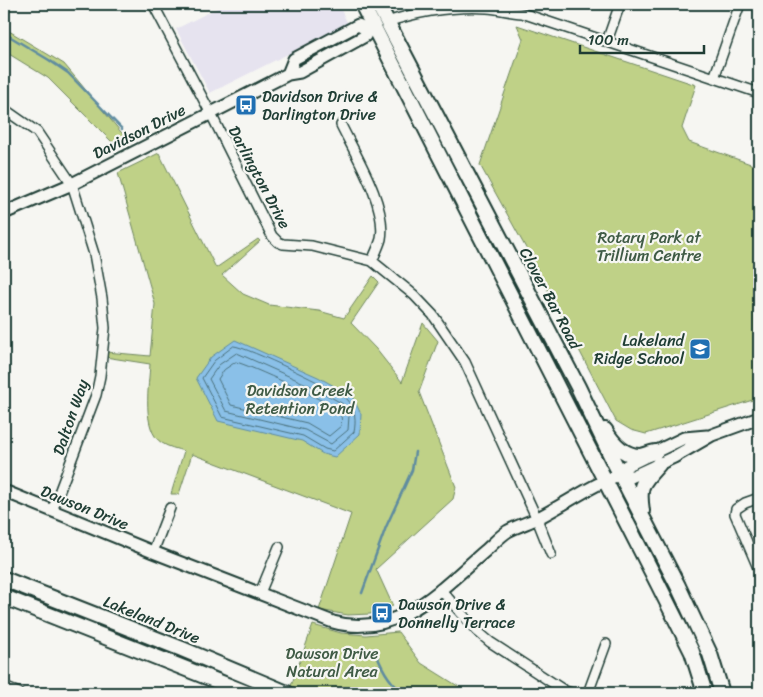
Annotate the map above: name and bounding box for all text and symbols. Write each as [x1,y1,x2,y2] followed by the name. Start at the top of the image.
[580,22,704,54] scale bar
[588,27,629,53] text: 100 m
[262,82,378,129] place label: Davidson Drive & Darlington Drive
[234,93,258,117] bus stop icon: Davidson Drive & Darlington Drive
[87,96,191,167] street label: Davidson Drive
[220,120,299,234] street label: Darlington Drive
[596,223,702,270] park label: Rotary Park at Trillium Centre
[511,242,590,356] street label: Clover Bar Road
[594,326,686,373] place label: Lakeland Ridge School
[688,337,712,361] school or university icon: Lakeland Ridge School
[44,375,97,459] street label: Dalton Way
[246,376,356,423] park label: Davidson Creek Retention Pond
[36,477,133,538] street label: Dawson Drive
[99,587,205,652] street label: Lakeland Drive
[398,590,515,637] place label: Dawson Drive & Donnelly Terrace
[370,601,394,625] bus stop icon: Dawson Drive & Donnelly Terrace
[285,639,379,686] park label: Dawson Drive Natural Area

